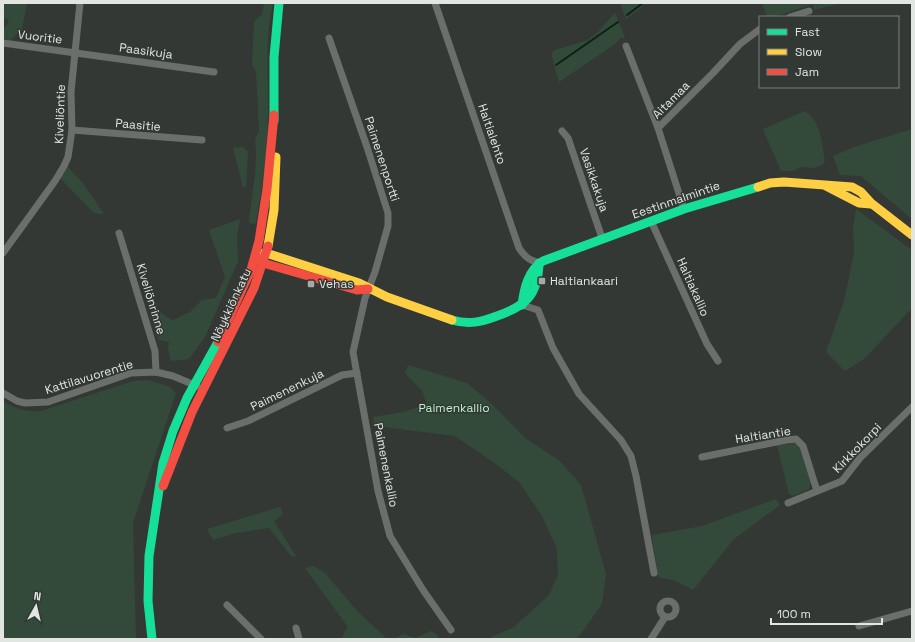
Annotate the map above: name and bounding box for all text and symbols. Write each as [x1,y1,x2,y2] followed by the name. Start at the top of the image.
[759,16,899,88] legend
[795,24,820,40] text: Fast
[17,26,63,48] street label: Vuoritie
[118,39,174,63] street label: Paasikuja
[795,44,822,60] text: Slow
[795,64,819,80] text: Jam
[649,78,693,122] street label: Aitamaa
[51,84,69,144] street label: Kiveliöntie
[474,102,510,166] street label: Haltialehto
[115,115,161,135] street label: Paasitie
[361,115,403,203] street label: Paimenenportti
[576,146,612,214] street label: Vasikkakuja
[630,177,722,223] street label: Eestinmalmintie
[673,255,713,319] street label: Haltiakallio
[133,262,169,336] street label: Kiveliönrinne
[207,266,255,344] street label: Nöykkiönkatu
[550,273,618,289] place label: Haltiankaari
[319,276,354,292] place label: Vehas
[537,276,547,286] marker: Haltiankaari
[306,279,316,289] marker: Vehas
[43,356,135,398] street label: Kattilavuorentie
[248,365,326,415] street label: Paimenenkuja
[418,400,490,416] park label: Paimenkallio
[829,420,885,476] street label: Kirkkokorpi
[370,421,402,509] street label: Paimenenkallio
[734,423,792,447] street label: Haltiantie
[16,586,56,626] north arrow
[33,589,42,604] text: N
[771,600,882,626] scale bar
[777,606,811,622] text: 100 m

